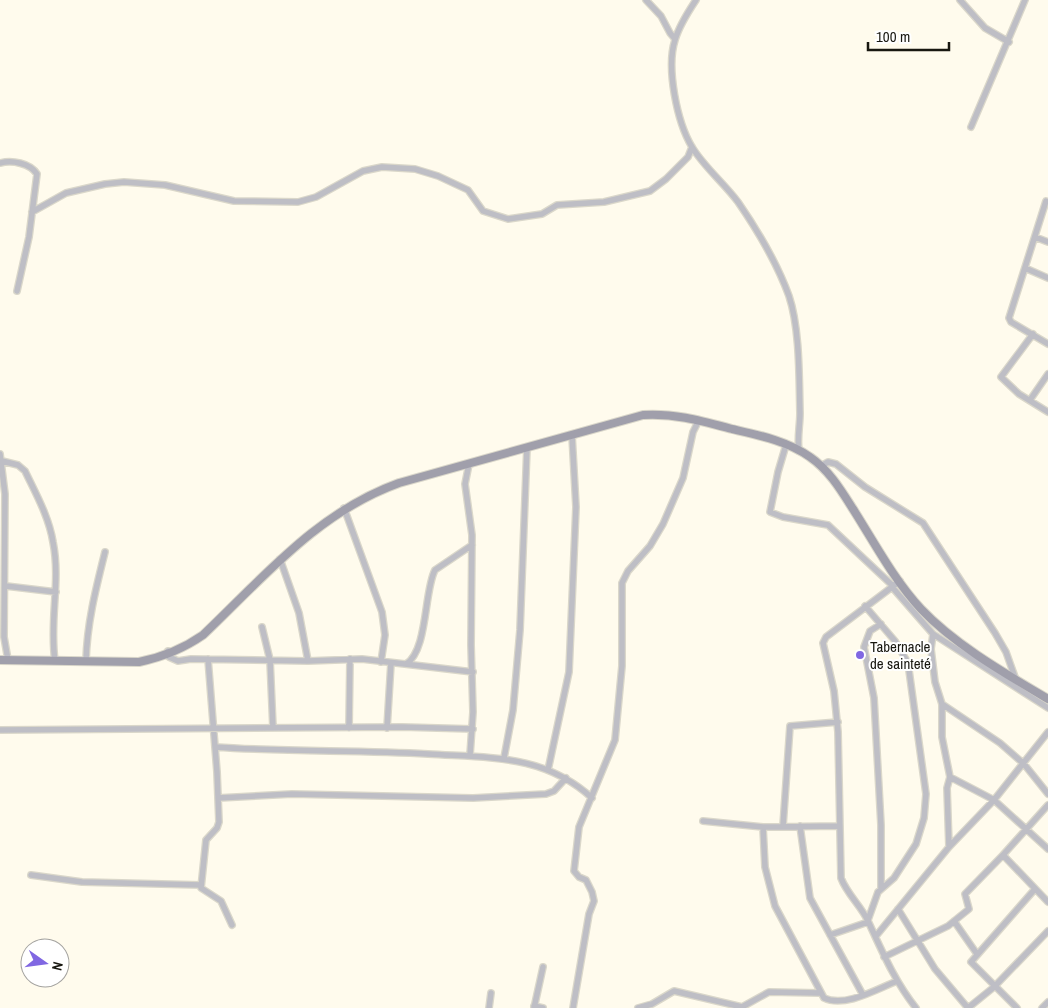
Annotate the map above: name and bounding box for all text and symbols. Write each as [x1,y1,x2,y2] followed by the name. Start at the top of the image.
[868,20,949,52] scale bar
[876,26,910,47] text: 100 m
[870,636,931,674] place label: Tabernacle de sainteté
[854,649,866,661] marker: Tabernacle de sainteté
[20,938,70,988] north arrow
[48,960,67,972] text: N

